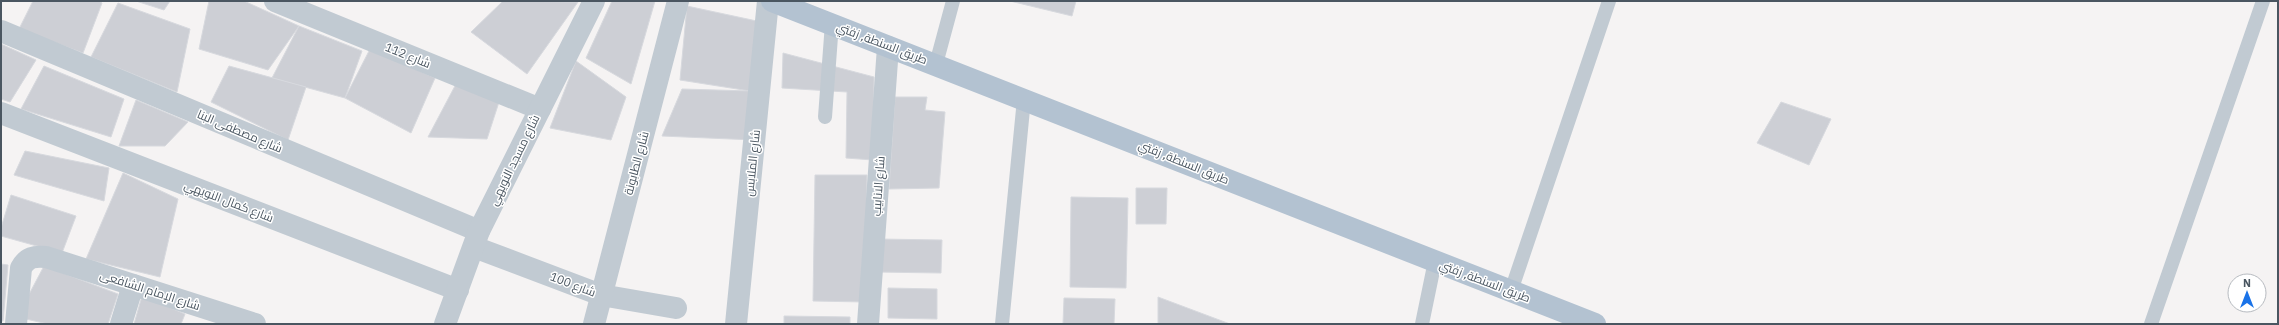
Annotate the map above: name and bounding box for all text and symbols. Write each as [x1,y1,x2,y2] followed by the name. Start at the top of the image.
[833,19,930,70] street label: طريق السنطة, زفتي
[383,39,433,72] street label: شارع 112
[195,106,285,157] street label: شارع مصطفى البنا
[485,112,545,209] street label: شارع مسجد النويهي
[620,129,653,197] street label: شارع الطابونة
[741,129,764,197] street label: شارع الملابس
[1135,137,1232,190] street label: طريق السنطة, زفتي
[868,155,889,217] street label: شارع الانابيب
[181,177,276,228] street label: شارع كمال النويهي
[1436,257,1533,308] street label: طريق السنطة, زفتي
[98,267,202,314] street label: شارع الإمام الشافعى
[548,268,598,301] street label: شارع 100
[2227,273,2267,313] north arrow
[2243,276,2251,290] text: N

